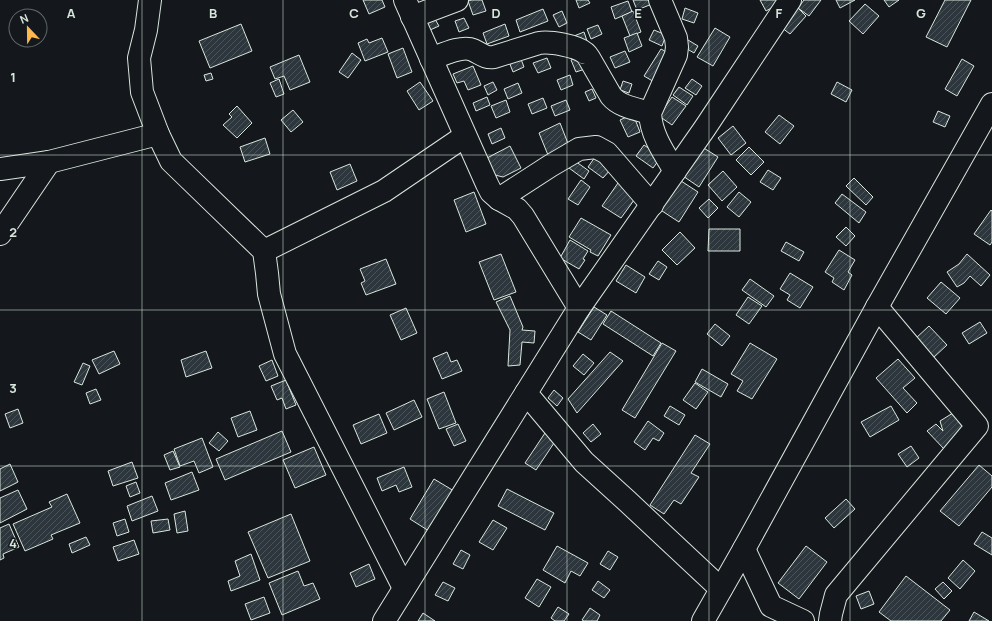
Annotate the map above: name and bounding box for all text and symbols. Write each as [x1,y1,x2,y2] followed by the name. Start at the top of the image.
[67,4,76,22] text: A
[209,4,217,22] text: B
[349,4,359,22] text: C
[491,4,501,22] text: D
[634,4,642,22] text: E
[776,4,783,22] text: F
[916,4,926,22] text: G
[8,8,48,48] north arrow
[18,10,31,27] text: N
[10,68,16,86] text: 1
[9,223,17,241] text: 2
[9,379,17,397] text: 3
[9,534,17,552] text: 4

